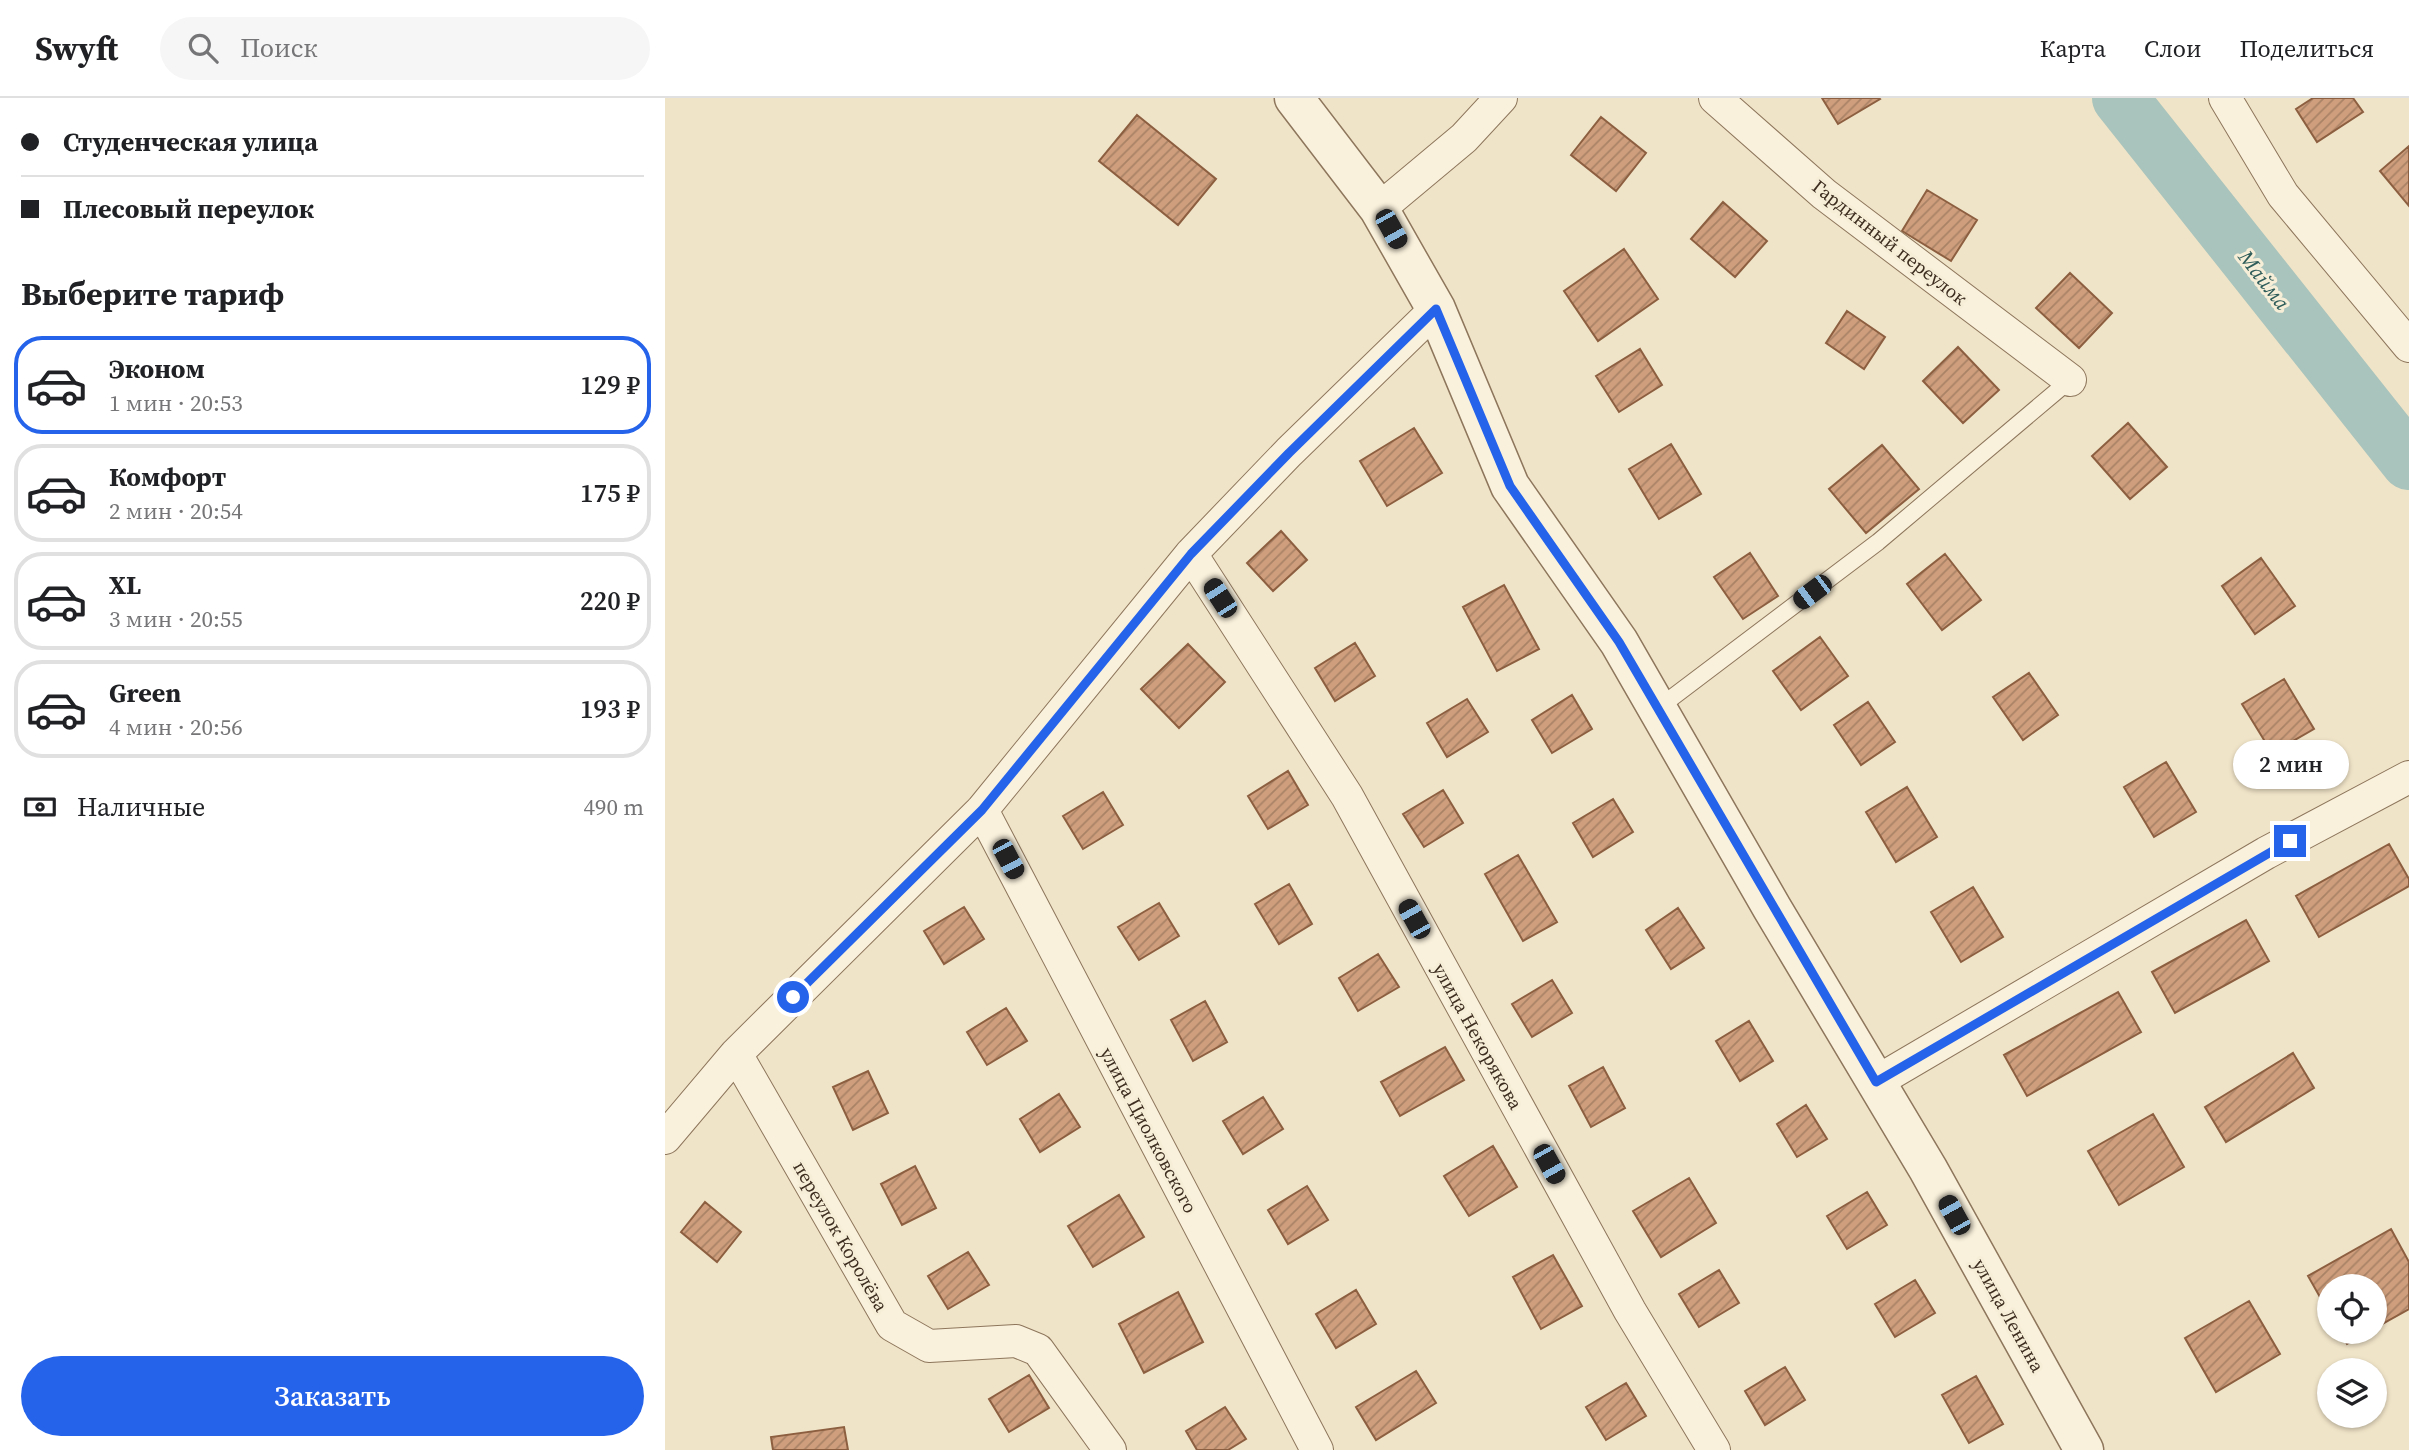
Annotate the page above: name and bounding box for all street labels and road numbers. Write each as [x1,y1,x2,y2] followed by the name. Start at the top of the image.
[1807,173,1973,311] street label: Гардинный переулок
[1427,958,1529,1114] street label: улица Некорякова
[1094,1042,1204,1218] street label: улица Циолковского
[787,1156,895,1316] street label: переулок Королёва
[1967,1253,2051,1377] street label: улица Ленина

